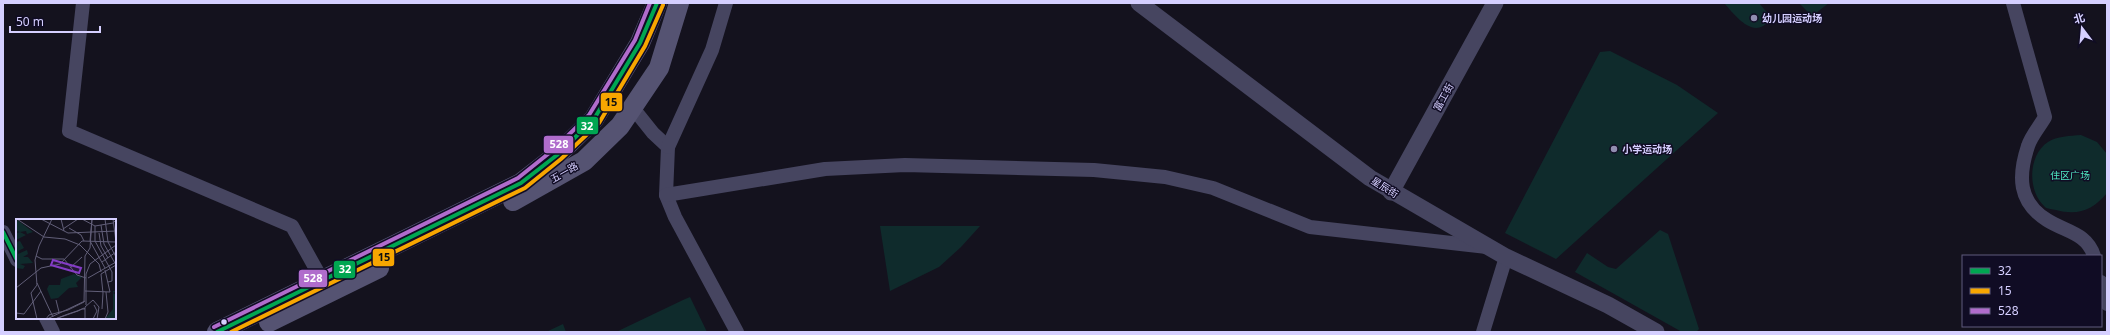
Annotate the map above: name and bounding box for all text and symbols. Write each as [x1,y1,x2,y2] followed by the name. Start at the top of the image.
[10,8,100,34] scale bar
[2062,8,2102,48] north arrow
[2072,9,2086,27] text: 北
[1762,11,1822,25] place label: 幼儿园运动场
[16,13,44,30] text: 50 m
[1749,13,1759,23] marker: 幼儿园运动场
[1430,80,1456,114] street label: 富工街
[600,92,623,112] line badge: 15
[605,94,617,109] text: 15
[576,116,599,135] line badge: 32
[581,118,593,133] text: 32
[543,135,574,154] line badge: 528
[550,136,568,151] text: 528
[1622,142,1672,156] place label: 小学运动场
[1609,144,1619,154] marker: 小学运动场
[548,158,580,186] street label: 五一路
[2050,168,2090,182] park label: 住区广场
[1369,173,1401,201] street label: 星辰街
[16,219,116,319] inset map
[372,248,395,267] line badge: 15
[378,249,390,264] text: 15
[1962,255,2102,327] legend
[333,260,356,279] line badge: 32
[339,261,351,276] text: 32
[1998,262,2012,279] text: 32
[298,269,328,288] line badge: 528
[304,270,322,285] text: 528
[1998,282,2012,299] text: 15
[1998,302,2019,319] text: 528
[219,317,229,327] unlabelled marker

